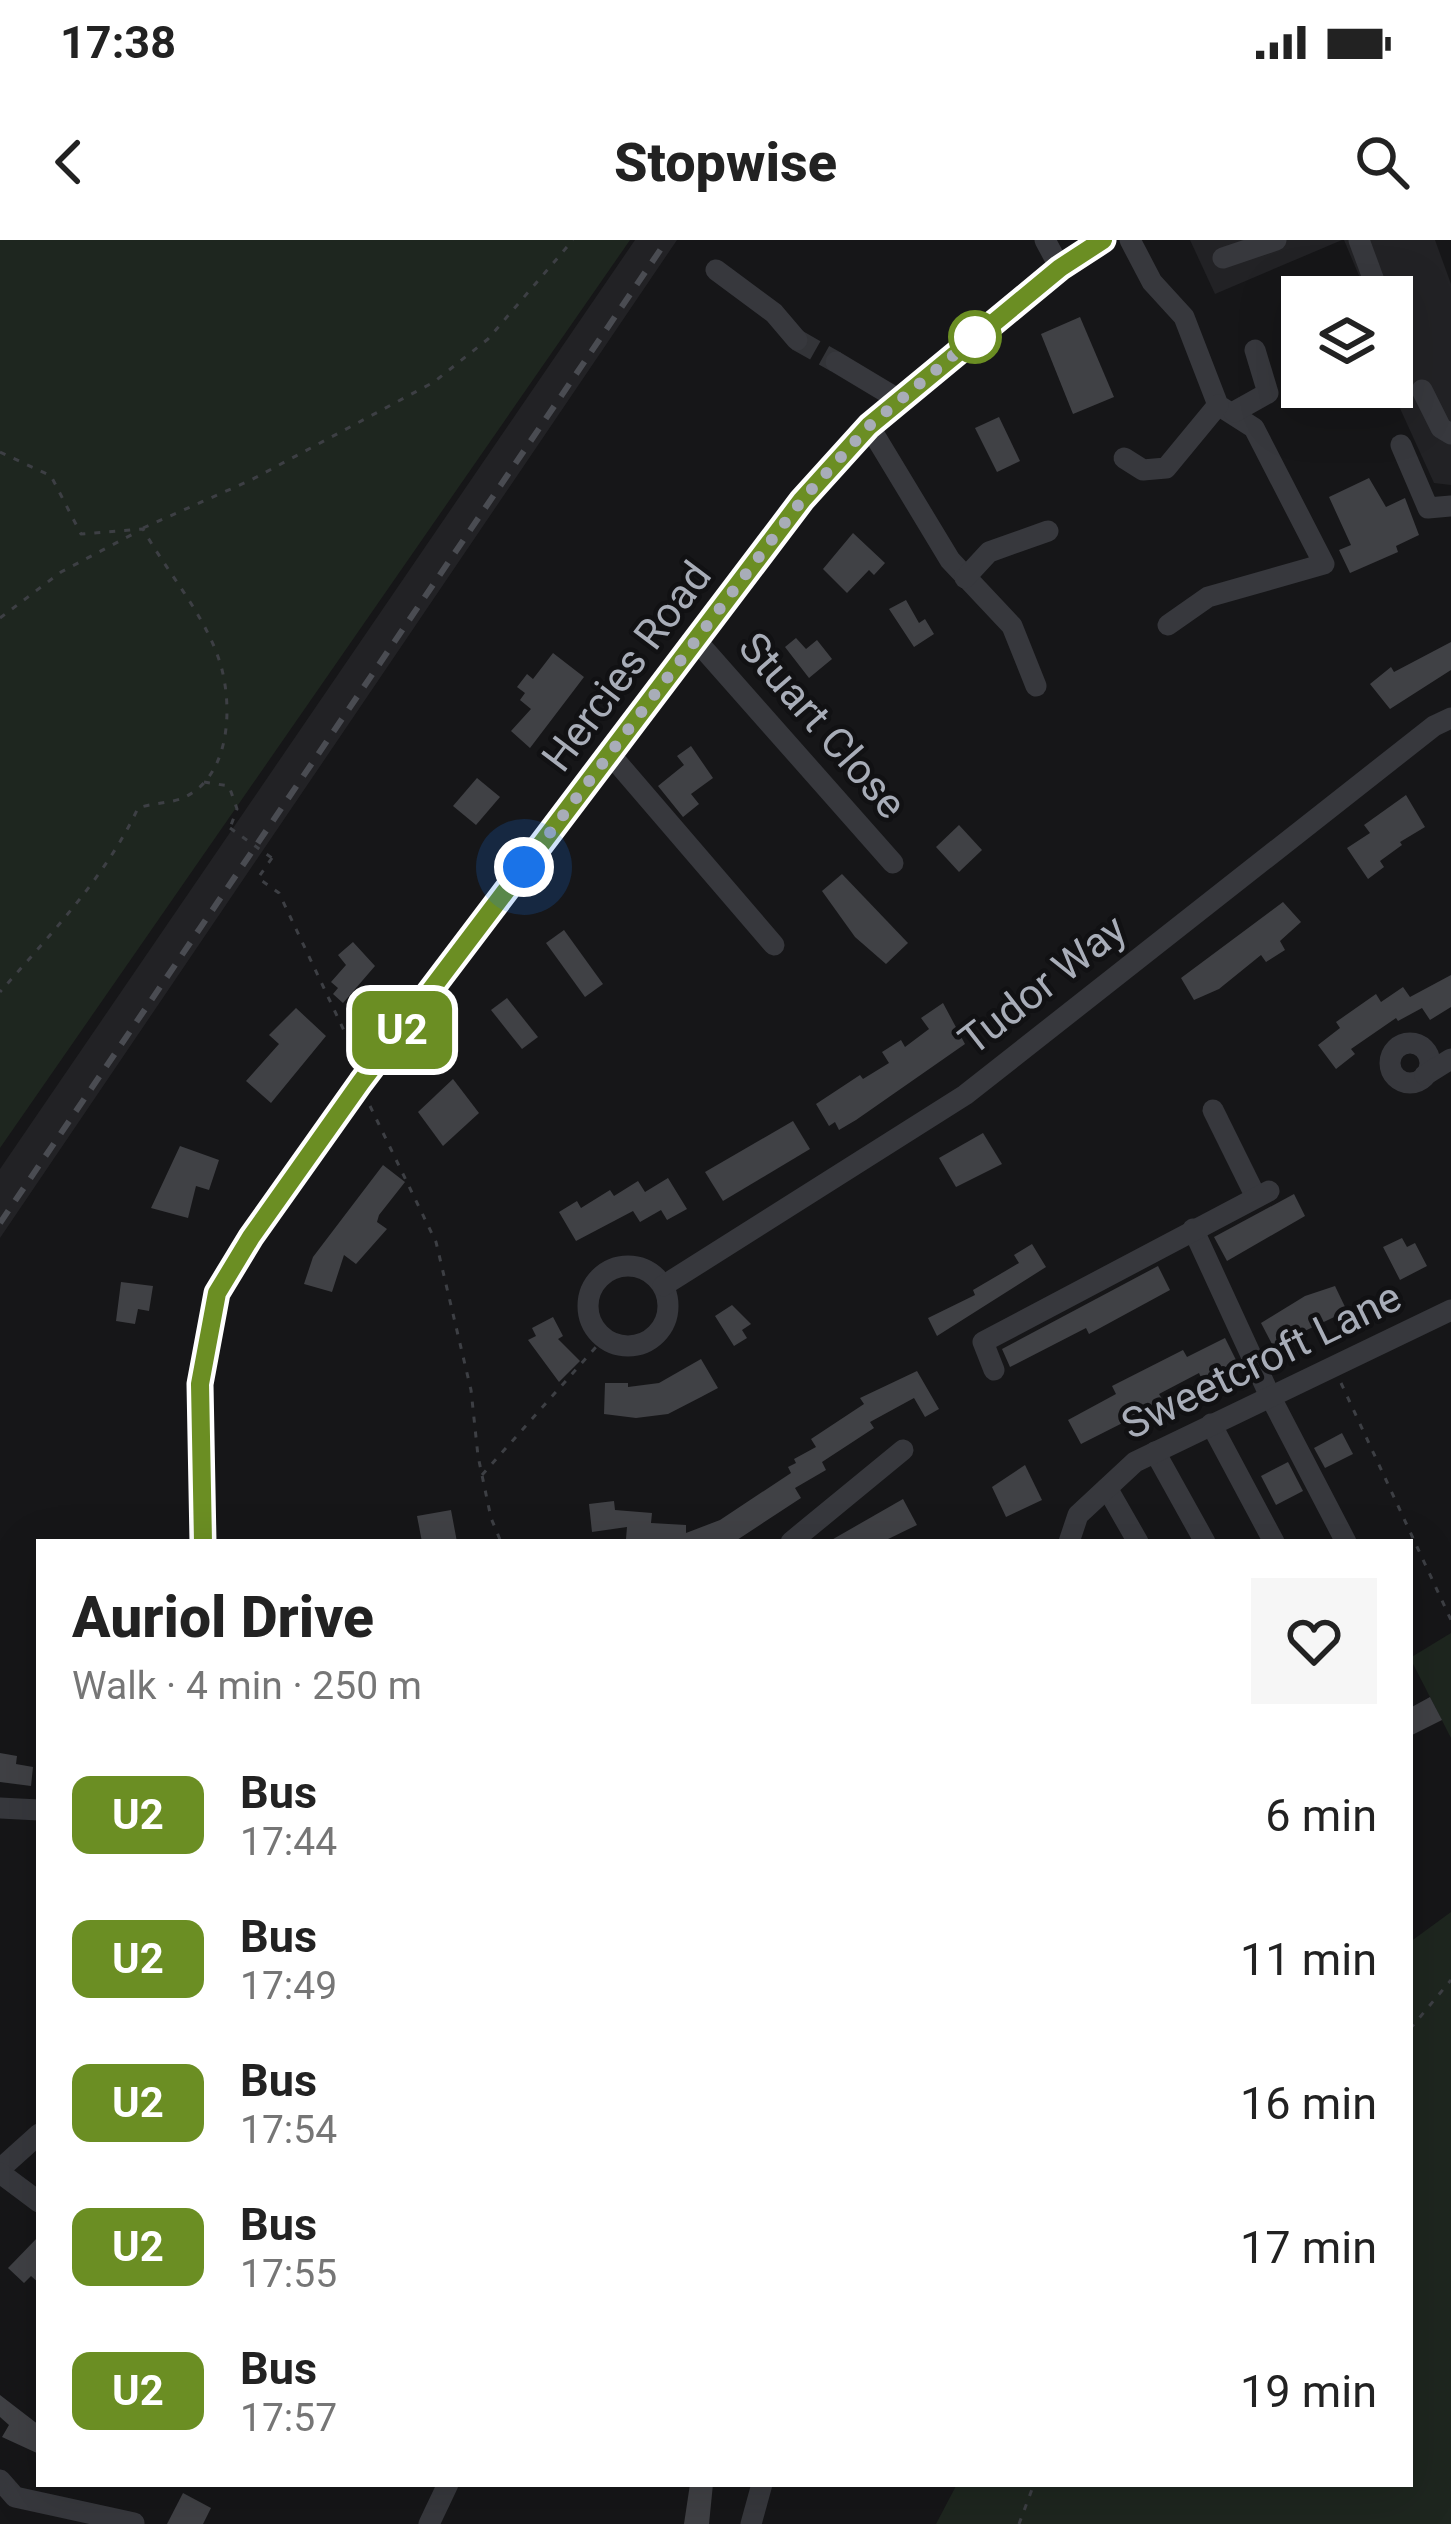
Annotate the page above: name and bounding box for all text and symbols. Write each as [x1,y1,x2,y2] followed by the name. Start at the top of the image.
[60,16,176,69] text: 17:38
[36,129,102,195] icon: back
[1349,129,1415,195] icon: search
[614,131,837,194] text: Stopwise
[1281,276,1413,408] map controls
[1281,276,1413,408] button: layers
[950,312,1000,362] unlabelled marker
[532,552,721,780] street label: Hercies Road
[729,623,916,828] street label: Stuart Close
[494,837,554,897] your location
[949,904,1135,1065] street label: Tudor Way
[348,991,456,1069] line badge: U2
[376,1005,428,1054] text: U2
[1114,1272,1409,1449] street label: Sweetcroft Lane
[1251,1578,1377,1704] button: heart
[72,1584,374,1651] text: Auriol Drive
[72,1663,422,1709] text: Walk · 4 min · 250 m
[240,1766,317,1819] text: Bus
[1265,1789,1377,1842] text: 6 min
[112,1790,164,1839] text: U2
[240,1819,337,1865] text: 17:44
[240,1910,317,1963] text: Bus
[1240,1933,1377,1986] text: 11 min
[112,1934,164,1983] text: U2
[240,1963,337,2009] text: 17:49
[240,2054,317,2107] text: Bus
[1240,2077,1377,2130] text: 16 min
[112,2078,164,2127] text: U2
[240,2107,337,2153] text: 17:54
[240,2198,317,2251] text: Bus
[1240,2221,1377,2274] text: 17 min
[112,2222,164,2271] text: U2
[240,2251,337,2297] text: 17:55
[240,2342,317,2395] text: Bus
[1240,2365,1377,2418] text: 19 min
[112,2366,164,2415] text: U2
[240,2395,337,2441] text: 17:57

